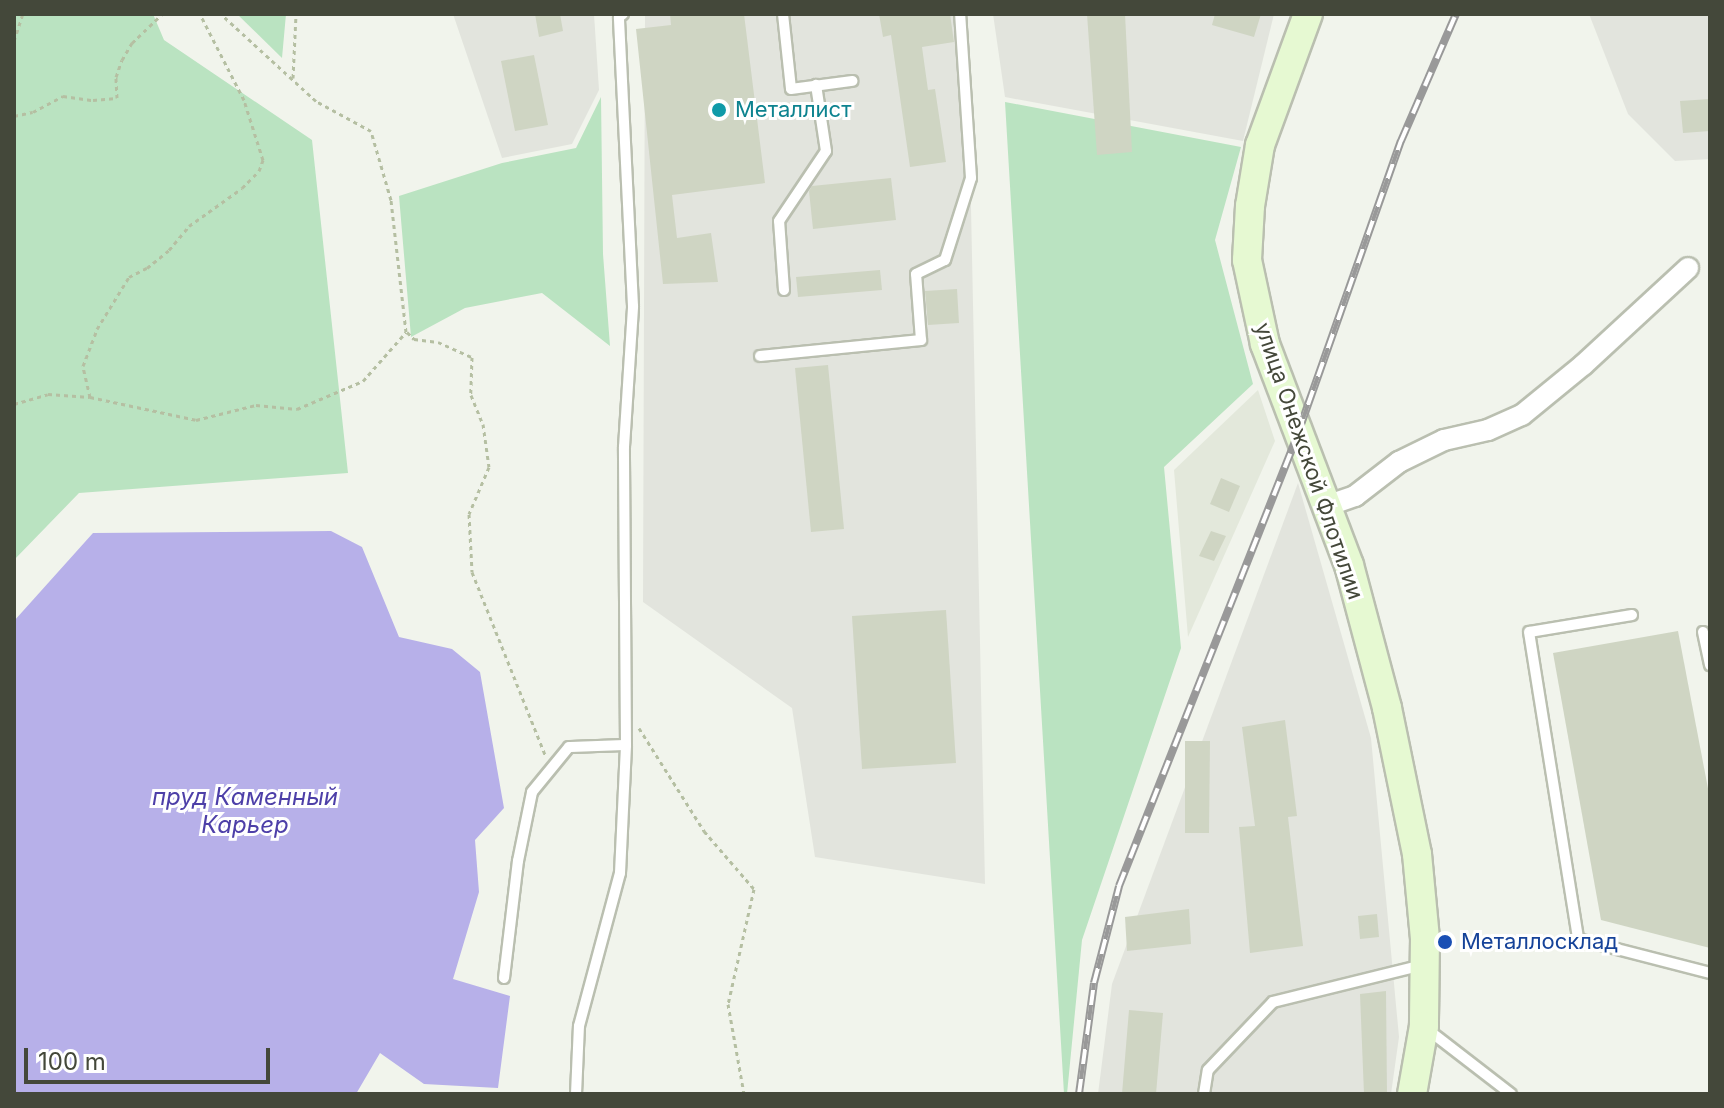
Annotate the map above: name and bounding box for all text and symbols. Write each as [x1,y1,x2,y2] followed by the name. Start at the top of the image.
[735,97,851,123] place label: Металлист
[710,101,728,119] marker: Металлист
[1249,319,1369,603] street label: улица Онежской Флотилии
[152,783,338,839] water label: пруд Каменный Карьер
[1461,929,1618,955] place label: Металлосклад
[1436,933,1454,951] marker: Металлосклад
[28,1032,274,1082] scale bar
[38,1047,106,1076] text: 100 m

